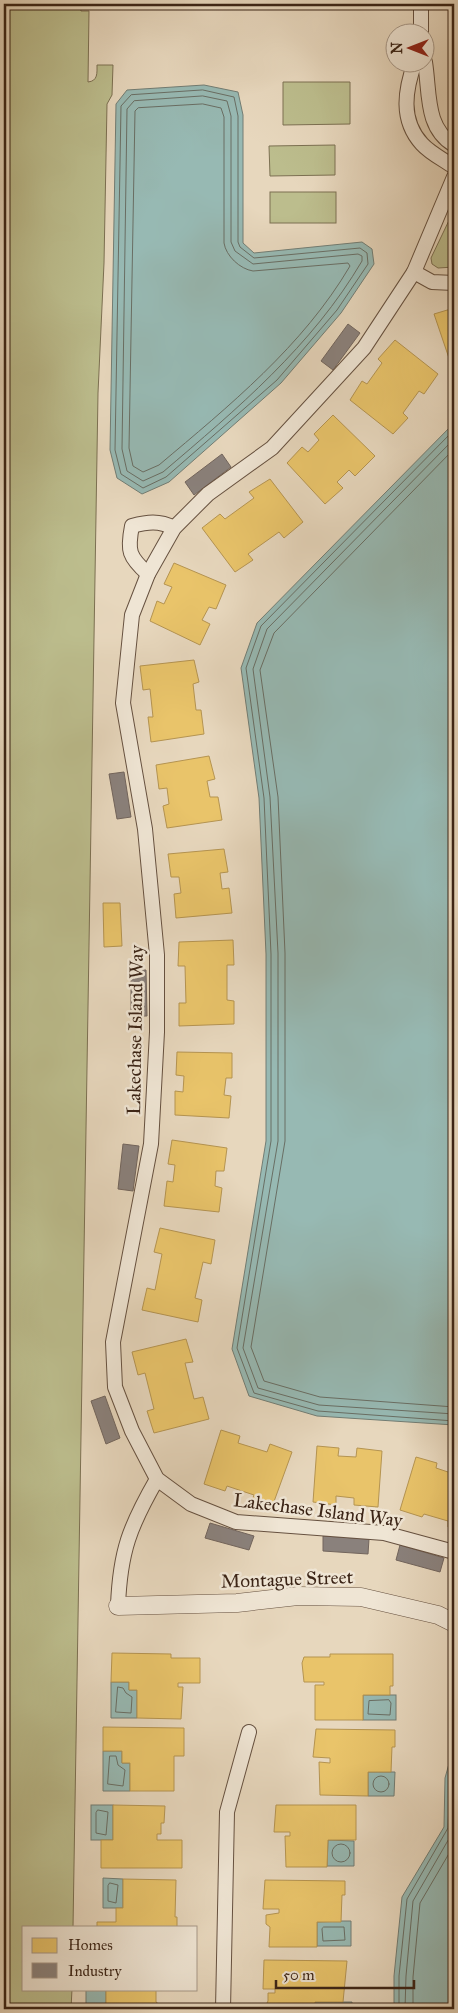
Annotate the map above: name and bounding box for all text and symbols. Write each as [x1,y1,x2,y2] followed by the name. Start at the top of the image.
[386,22,436,72] north arrow
[389,42,406,54] text: N
[122,944,148,1115] street label: Lakechase Island Way
[232,1488,405,1532] street label: Lakechase Island Way
[220,1565,354,1594] street label: Montague Street
[22,1926,198,1990] legend
[68,1936,113,1954] text: Homes
[276,1958,413,1990] scale bar
[68,1962,122,1980] text: Industry
[283,1966,315,1984] text: 50 m

